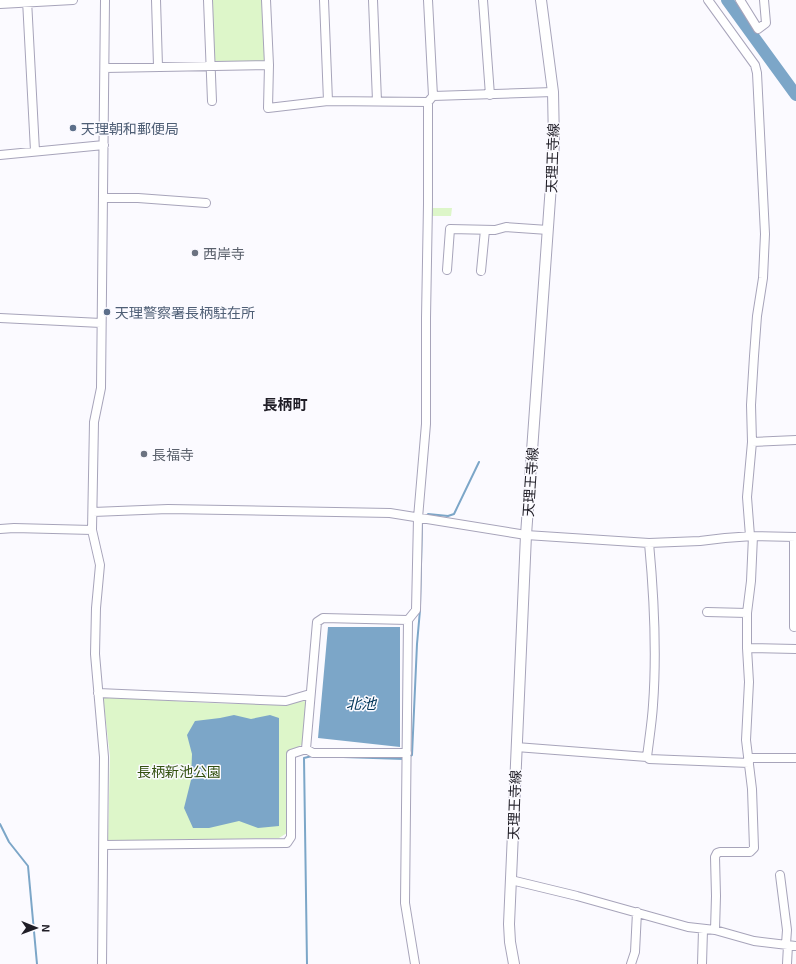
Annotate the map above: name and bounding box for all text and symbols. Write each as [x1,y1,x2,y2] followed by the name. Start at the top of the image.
[81,120,179,137] place label: 天理朝和郵便局
[68,123,78,133] marker: 天理朝和郵便局
[542,123,562,193] street label: 天理王寺線
[203,245,245,262] place label: 西岸寺
[190,248,200,258] marker: 西岸寺
[115,304,255,321] place label: 天理警察署長柄駐在所
[102,307,112,317] marker: 天理警察署長柄駐在所
[262,395,308,413] district label: 長柄町
[152,446,194,463] place label: 長福寺
[519,446,541,518] street label: 天理王寺線
[139,449,149,459] marker: 長福寺
[346,694,378,712] water label: 北池
[137,763,221,780] park label: 長柄新池公園
[504,770,524,840] street label: 天理王寺線
[16,908,56,948] north arrow
[40,924,53,932] text: N

